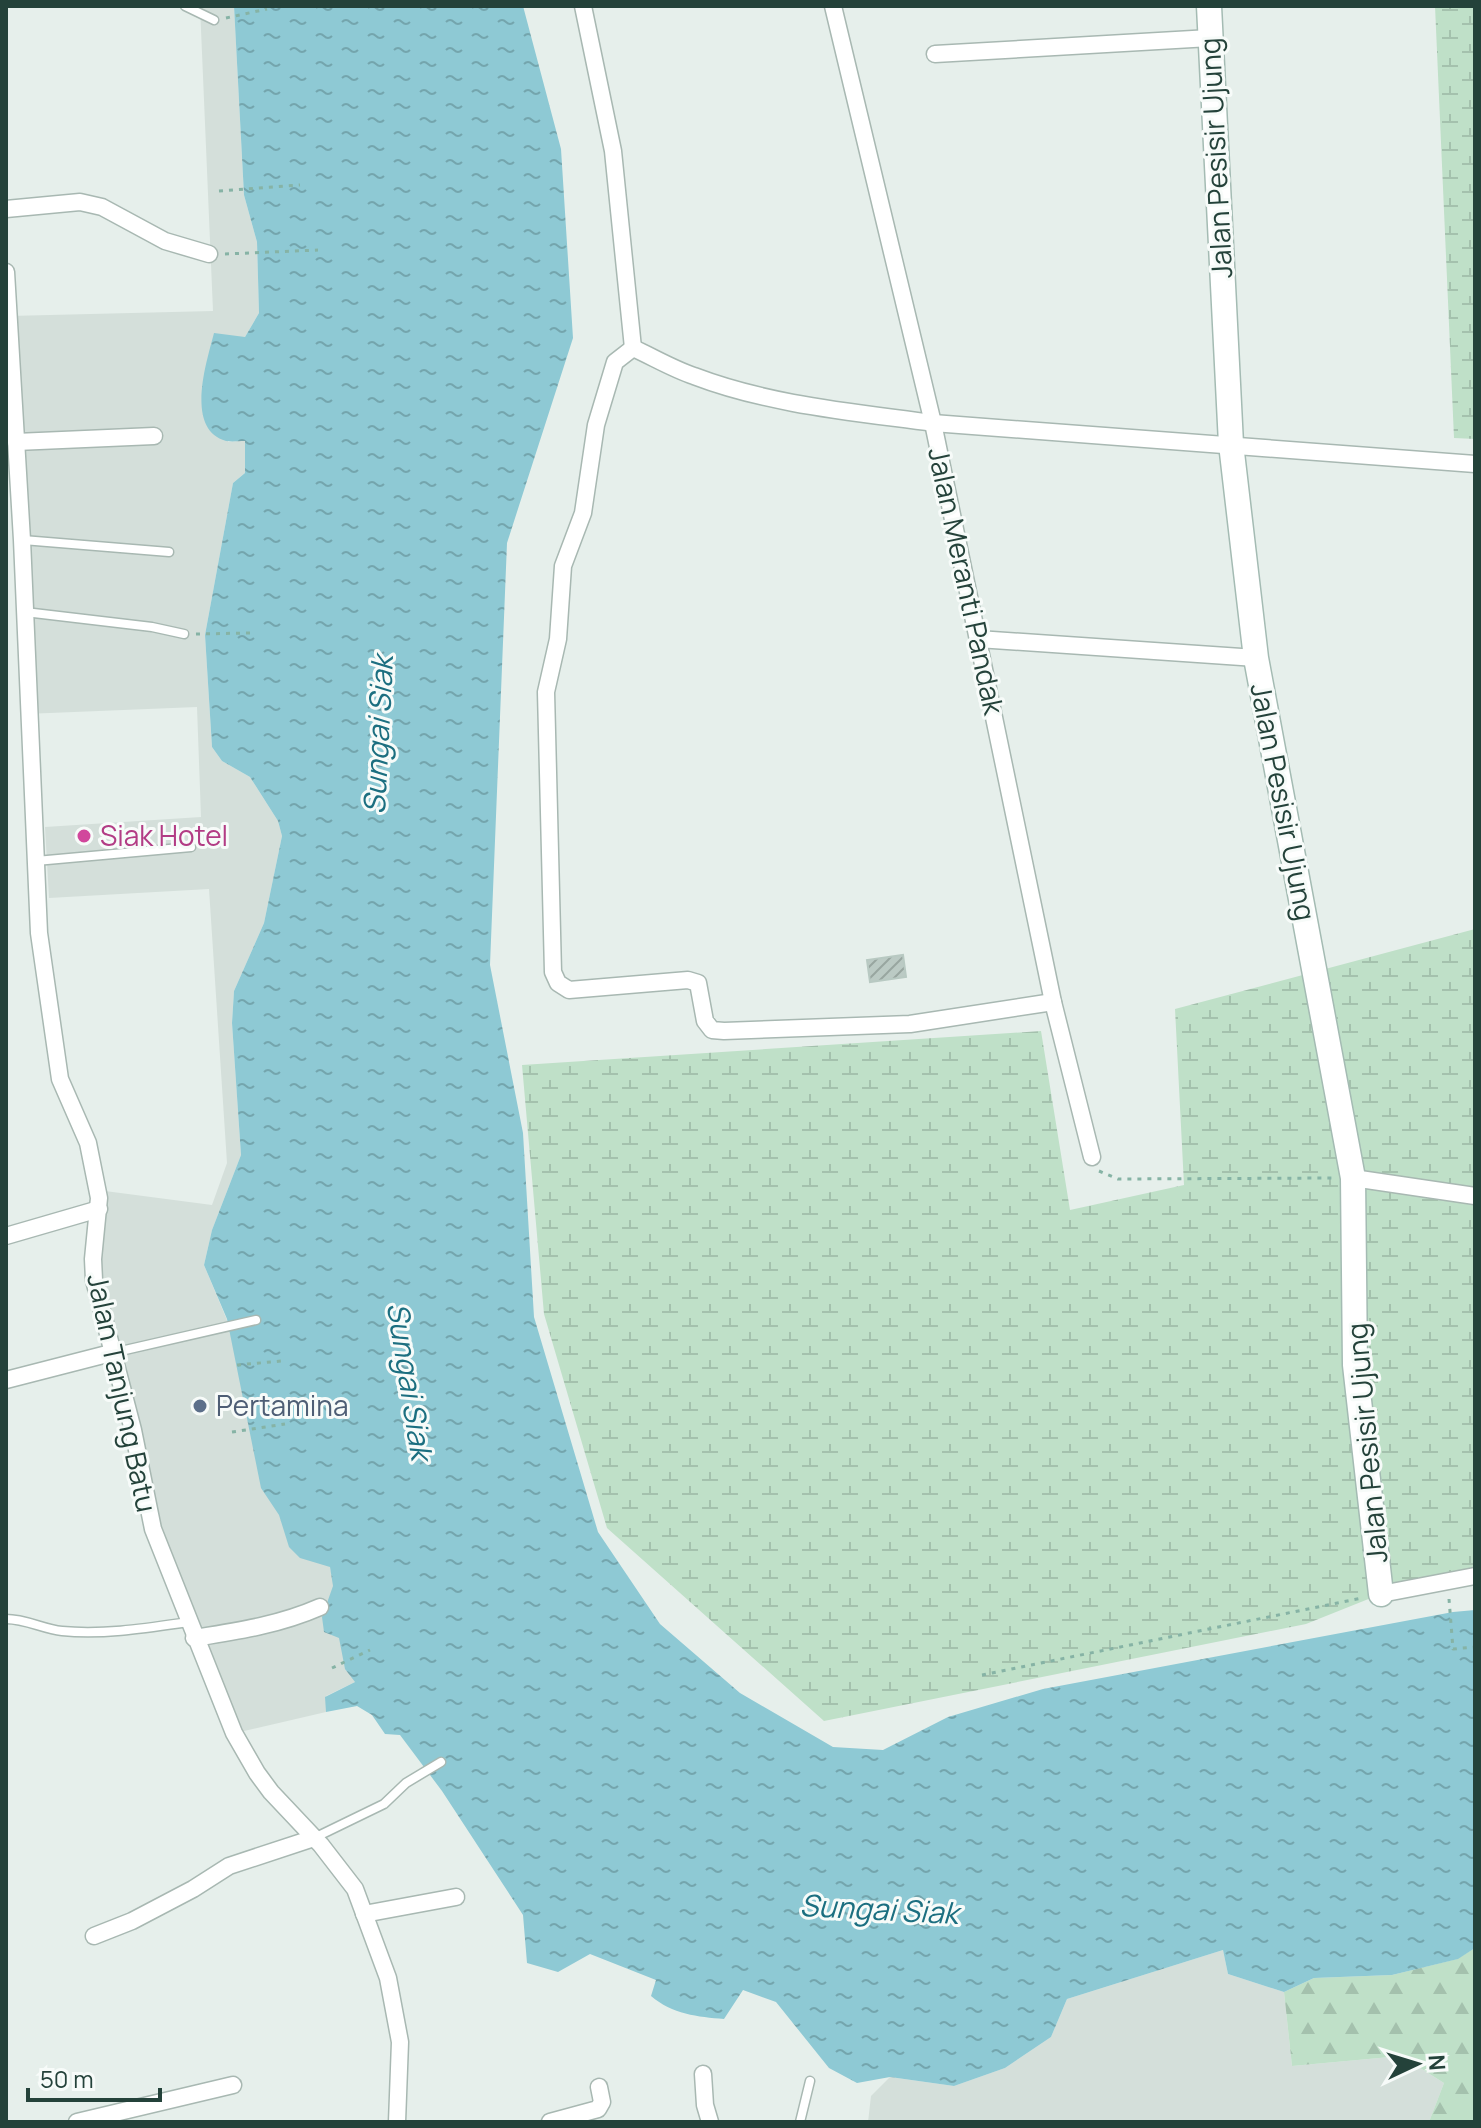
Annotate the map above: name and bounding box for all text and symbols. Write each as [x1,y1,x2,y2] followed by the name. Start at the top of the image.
[1190,37,1240,279] street label: Jalan Pesisir Ujung
[920,444,1014,719] street label: Jalan Meranti Pandak
[353,651,402,815] water label: Sungai Siak
[1242,680,1326,924] street label: Jalan Pesisir Ujung
[100,816,228,854] place label: Siak Hotel
[75,827,93,845] marker: Siak Hotel
[79,1270,167,1515] street label: Jalan Tanjung Batu
[378,1299,444,1466] water label: Sungai Siak
[1337,1322,1395,1565] street label: Jalan Pesisir Ujung
[216,1386,349,1424] place label: Pertamina
[191,1397,209,1415] marker: Pertamina
[799,1884,963,1933] water label: Sungai Siak
[1377,2024,1457,2104] north arrow
[28,2052,160,2102] scale bar
[1421,2054,1452,2072] text: N
[40,2062,94,2095] text: 50 m

